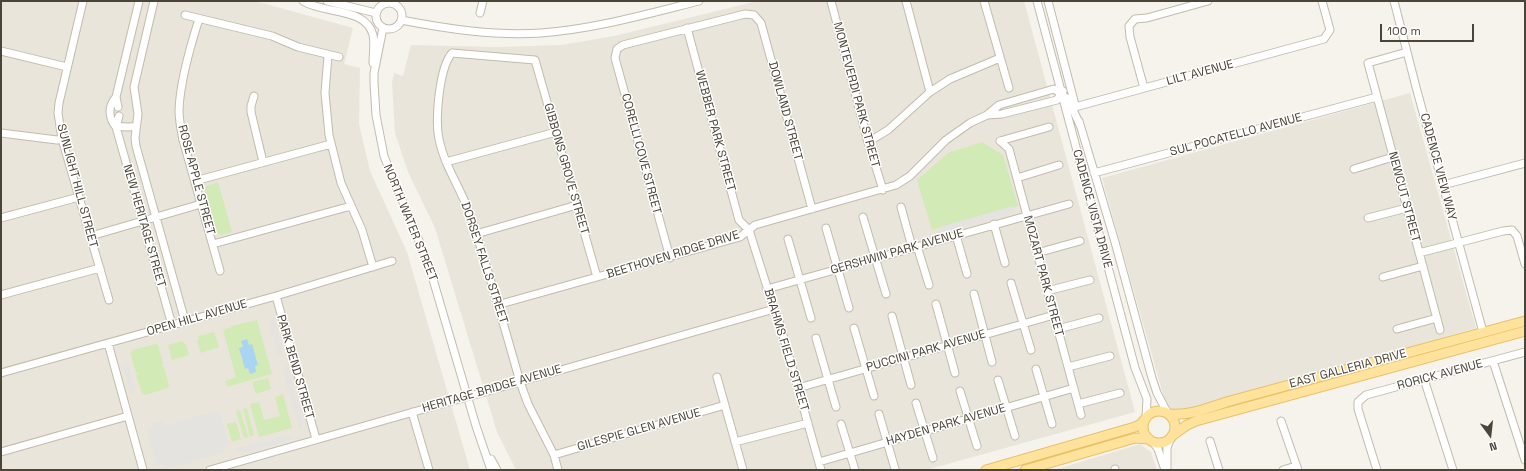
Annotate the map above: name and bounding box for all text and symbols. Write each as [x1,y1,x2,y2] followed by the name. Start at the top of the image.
[1382,16,1476,42] scale bar
[830,21,882,169] street label: MONTEVERDI PARK STREET
[1387,23,1421,39] text: 100 m
[1165,57,1235,89] street label: LILT AVENUE
[765,60,805,162] street label: DOWLAND STREET
[692,69,738,193] street label: WEBBER PARK STREET
[618,92,664,216] street label: CORELLI COVE STREET
[540,102,592,236] street label: GIBBONS GROVE STREET
[1168,110,1304,160] street label: SUL POCATELLO AVENUE
[1417,112,1459,222] street label: CADENCE VIEW WAY
[53,122,101,250] street label: SUNLIGHT HILL STREET
[174,123,218,237] street label: ROSE APPLE STREET
[1069,148,1115,270] street label: CADENCE VISTA DRIVE
[1385,150,1423,244] street label: NEWCUT STREET
[380,162,440,284] street label: NORTH WATER STREET
[120,163,168,289] street label: NEW HERITAGE STREET
[457,200,511,326] street label: DORSEY FALLS STREET
[1020,214,1066,338] street label: MOZART PARK STREET
[829,226,965,278] street label: GERSHWIN PARK AVENUE
[605,228,741,282] street label: BEETHOVEN RIDGE DRIVE
[760,287,812,413] street label: BRAHMS FIELD STREET
[145,297,249,339] street label: OPEN HILL AVENUE
[273,313,317,421] street label: PARK BEND STREET
[865,327,987,375] street label: PUCCINI PARK AVENUE
[1288,346,1408,392] street label: EAST GALLERIA DRIVE
[1396,357,1484,393] street label: RORICK AVENUE
[421,362,563,416] street label: HERITAGE BRIDGE AVENUE
[885,401,1007,449] street label: HAYDEN PARK AVENUE
[576,405,702,455] street label: GILESPIE GLEN AVENUE
[1470,415,1510,455] north arrow
[1488,439,1498,454] text: N

